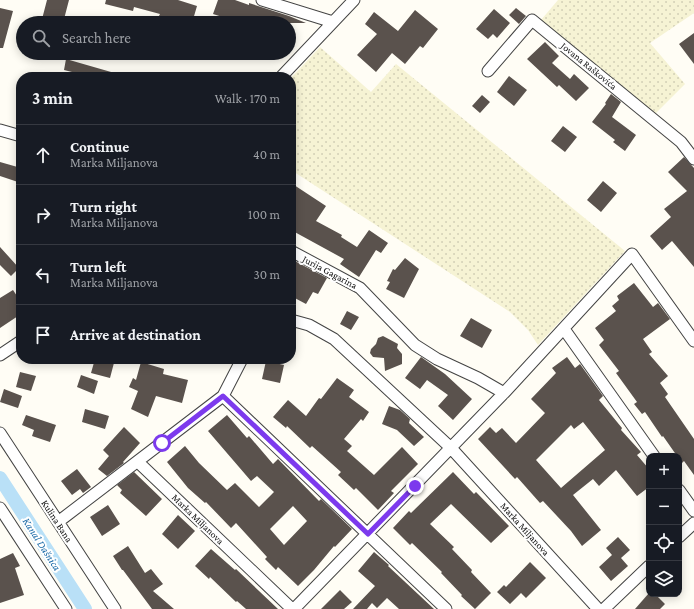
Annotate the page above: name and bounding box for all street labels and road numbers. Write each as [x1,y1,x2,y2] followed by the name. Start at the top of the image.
[558,39,619,92] street label: Jovana Raškovića
[300,253,359,292] street label: Jurija Gagarina
[169,492,226,547] street label: Marka Miljanova
[39,498,75,544] street label: Kulina Bana
[497,500,552,559] street label: Marka Miljanova

